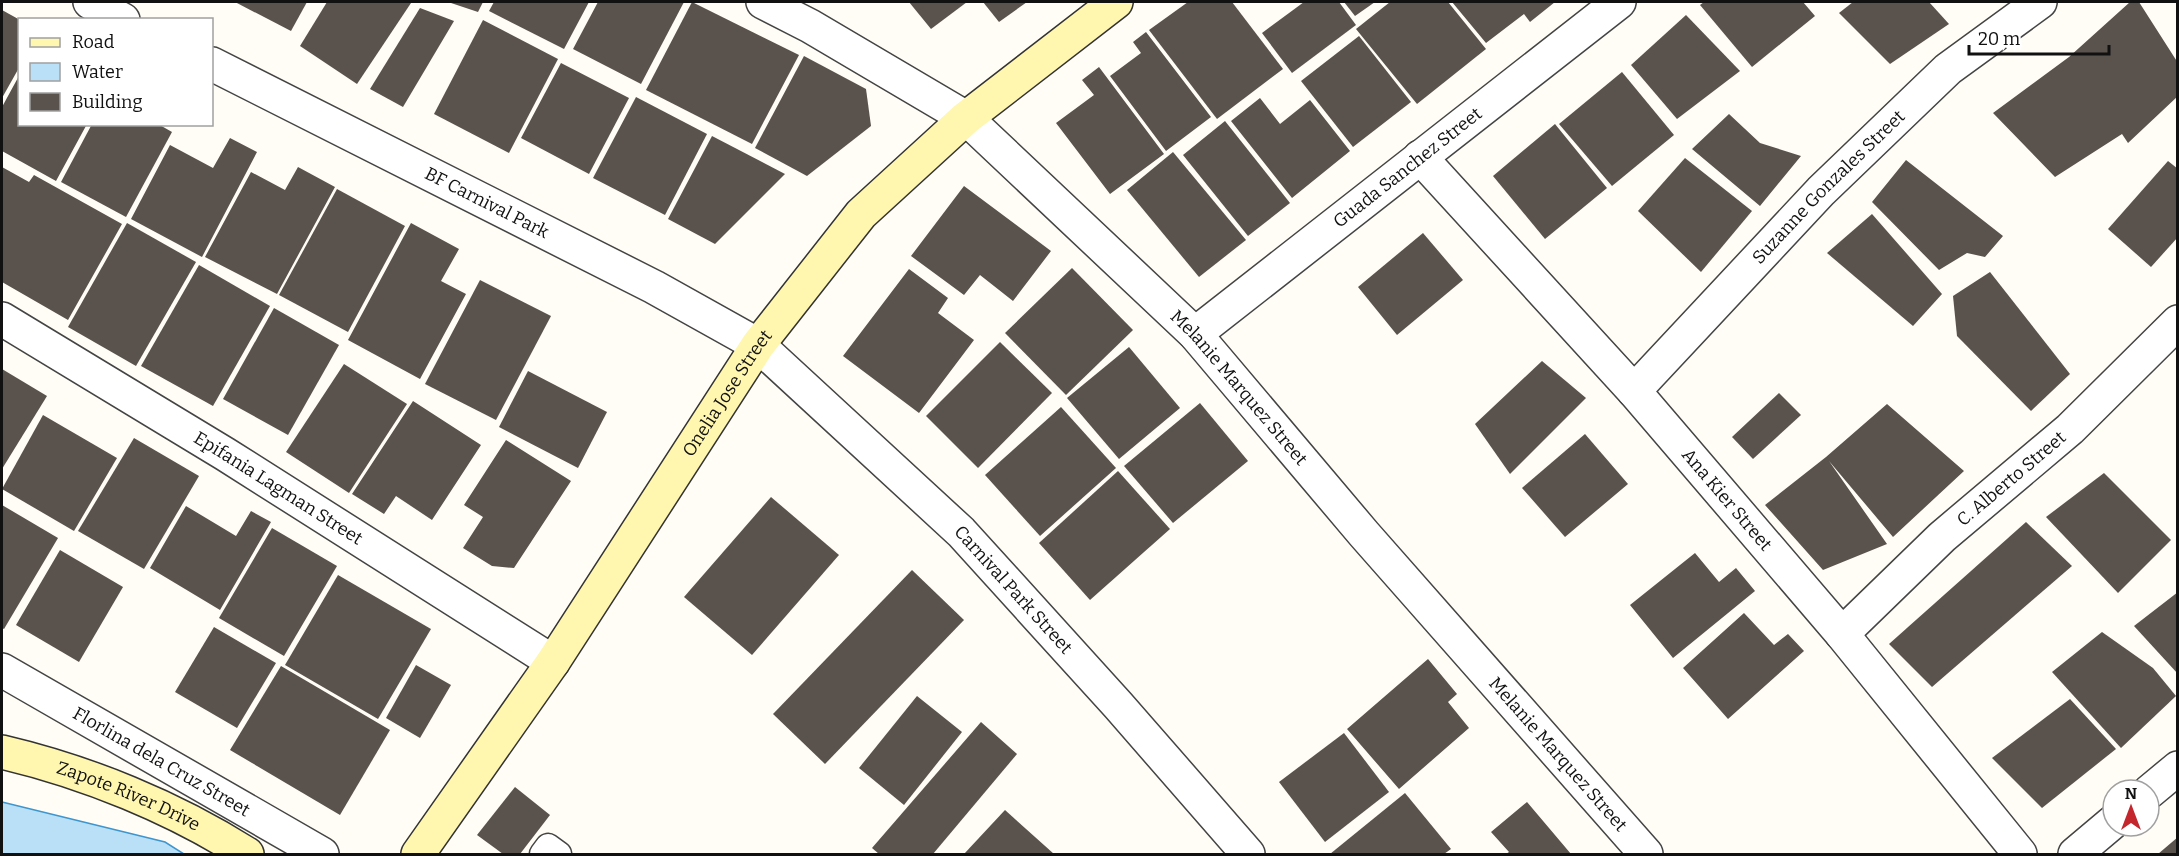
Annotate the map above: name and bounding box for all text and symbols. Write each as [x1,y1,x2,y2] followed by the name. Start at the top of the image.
[18,18,213,126] legend
[1969,18,2108,56] scale bar
[1978,28,2020,50] text: 20 m
[72,31,115,53] text: Road
[72,61,123,83] text: Water
[72,91,143,113] text: Building
[1329,102,1487,233] street label: Guada Sanchez Street
[1748,105,1910,268] street label: Suzanne Gonzales Street
[421,162,553,244] street label: BF Carnival Park
[1166,305,1312,470] street label: Melanie Marquez Street
[678,325,777,461] street label: Onelia Jose Street
[1952,426,2071,531] street label: C. Alberto Street
[190,427,367,550] street label: Epifania Lagman Street
[1677,444,1777,555] street label: Ana Kier Street
[950,521,1077,659] street label: Carnival Park Street
[1484,672,1632,836] street label: Melanie Marquez Street
[69,702,254,821] street label: Florlina dela Cruz Street
[54,757,204,836] street label: Zapote River Drive
[2101,778,2161,838] north arrow
[2125,784,2137,803] text: N

